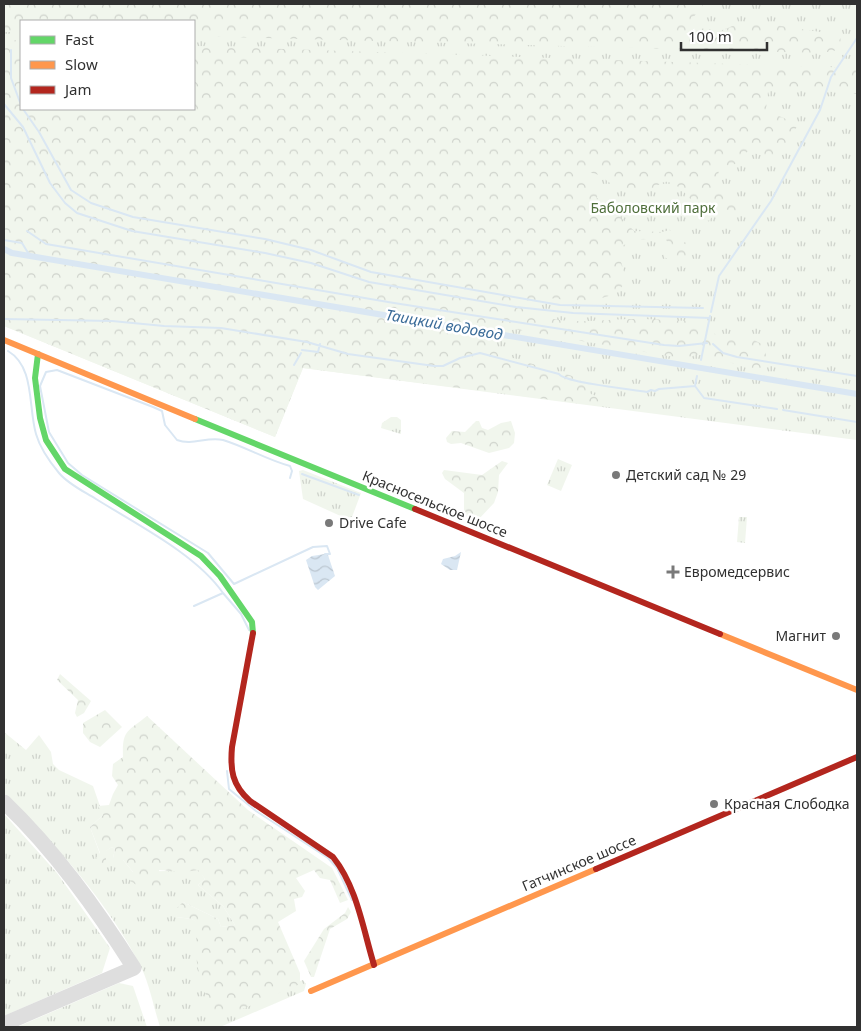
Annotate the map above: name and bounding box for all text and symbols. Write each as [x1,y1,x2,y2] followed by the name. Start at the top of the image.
[20,20,195,110] legend
[681,20,767,52] scale bar
[688,26,732,46] text: 100 m
[65,29,94,49] text: Fast
[65,54,98,74] text: Slow
[63,79,92,99] text: Jam
[590,198,716,217] park label: Баболовский парк
[384,304,505,344] water label: Таицкий водовод
[626,465,746,484] place label: Детский сад № 29
[360,466,511,541] street label: Красносельское шоссе
[610,469,622,481] marker: Детский сад № 29
[339,513,407,532] place label: Drive Cafe
[323,517,335,529] marker: Drive Cafe
[684,562,790,581] place label: Евромедсервис
[666,565,680,579] marker: Евромедсервис
[776,626,826,645] place label: Магнит
[830,630,842,642] marker: Магнит
[724,794,850,813] place label: Красная Слободка
[708,798,720,810] marker: Красная Слободка
[519,830,639,895] street label: Гатчинское шоссе

